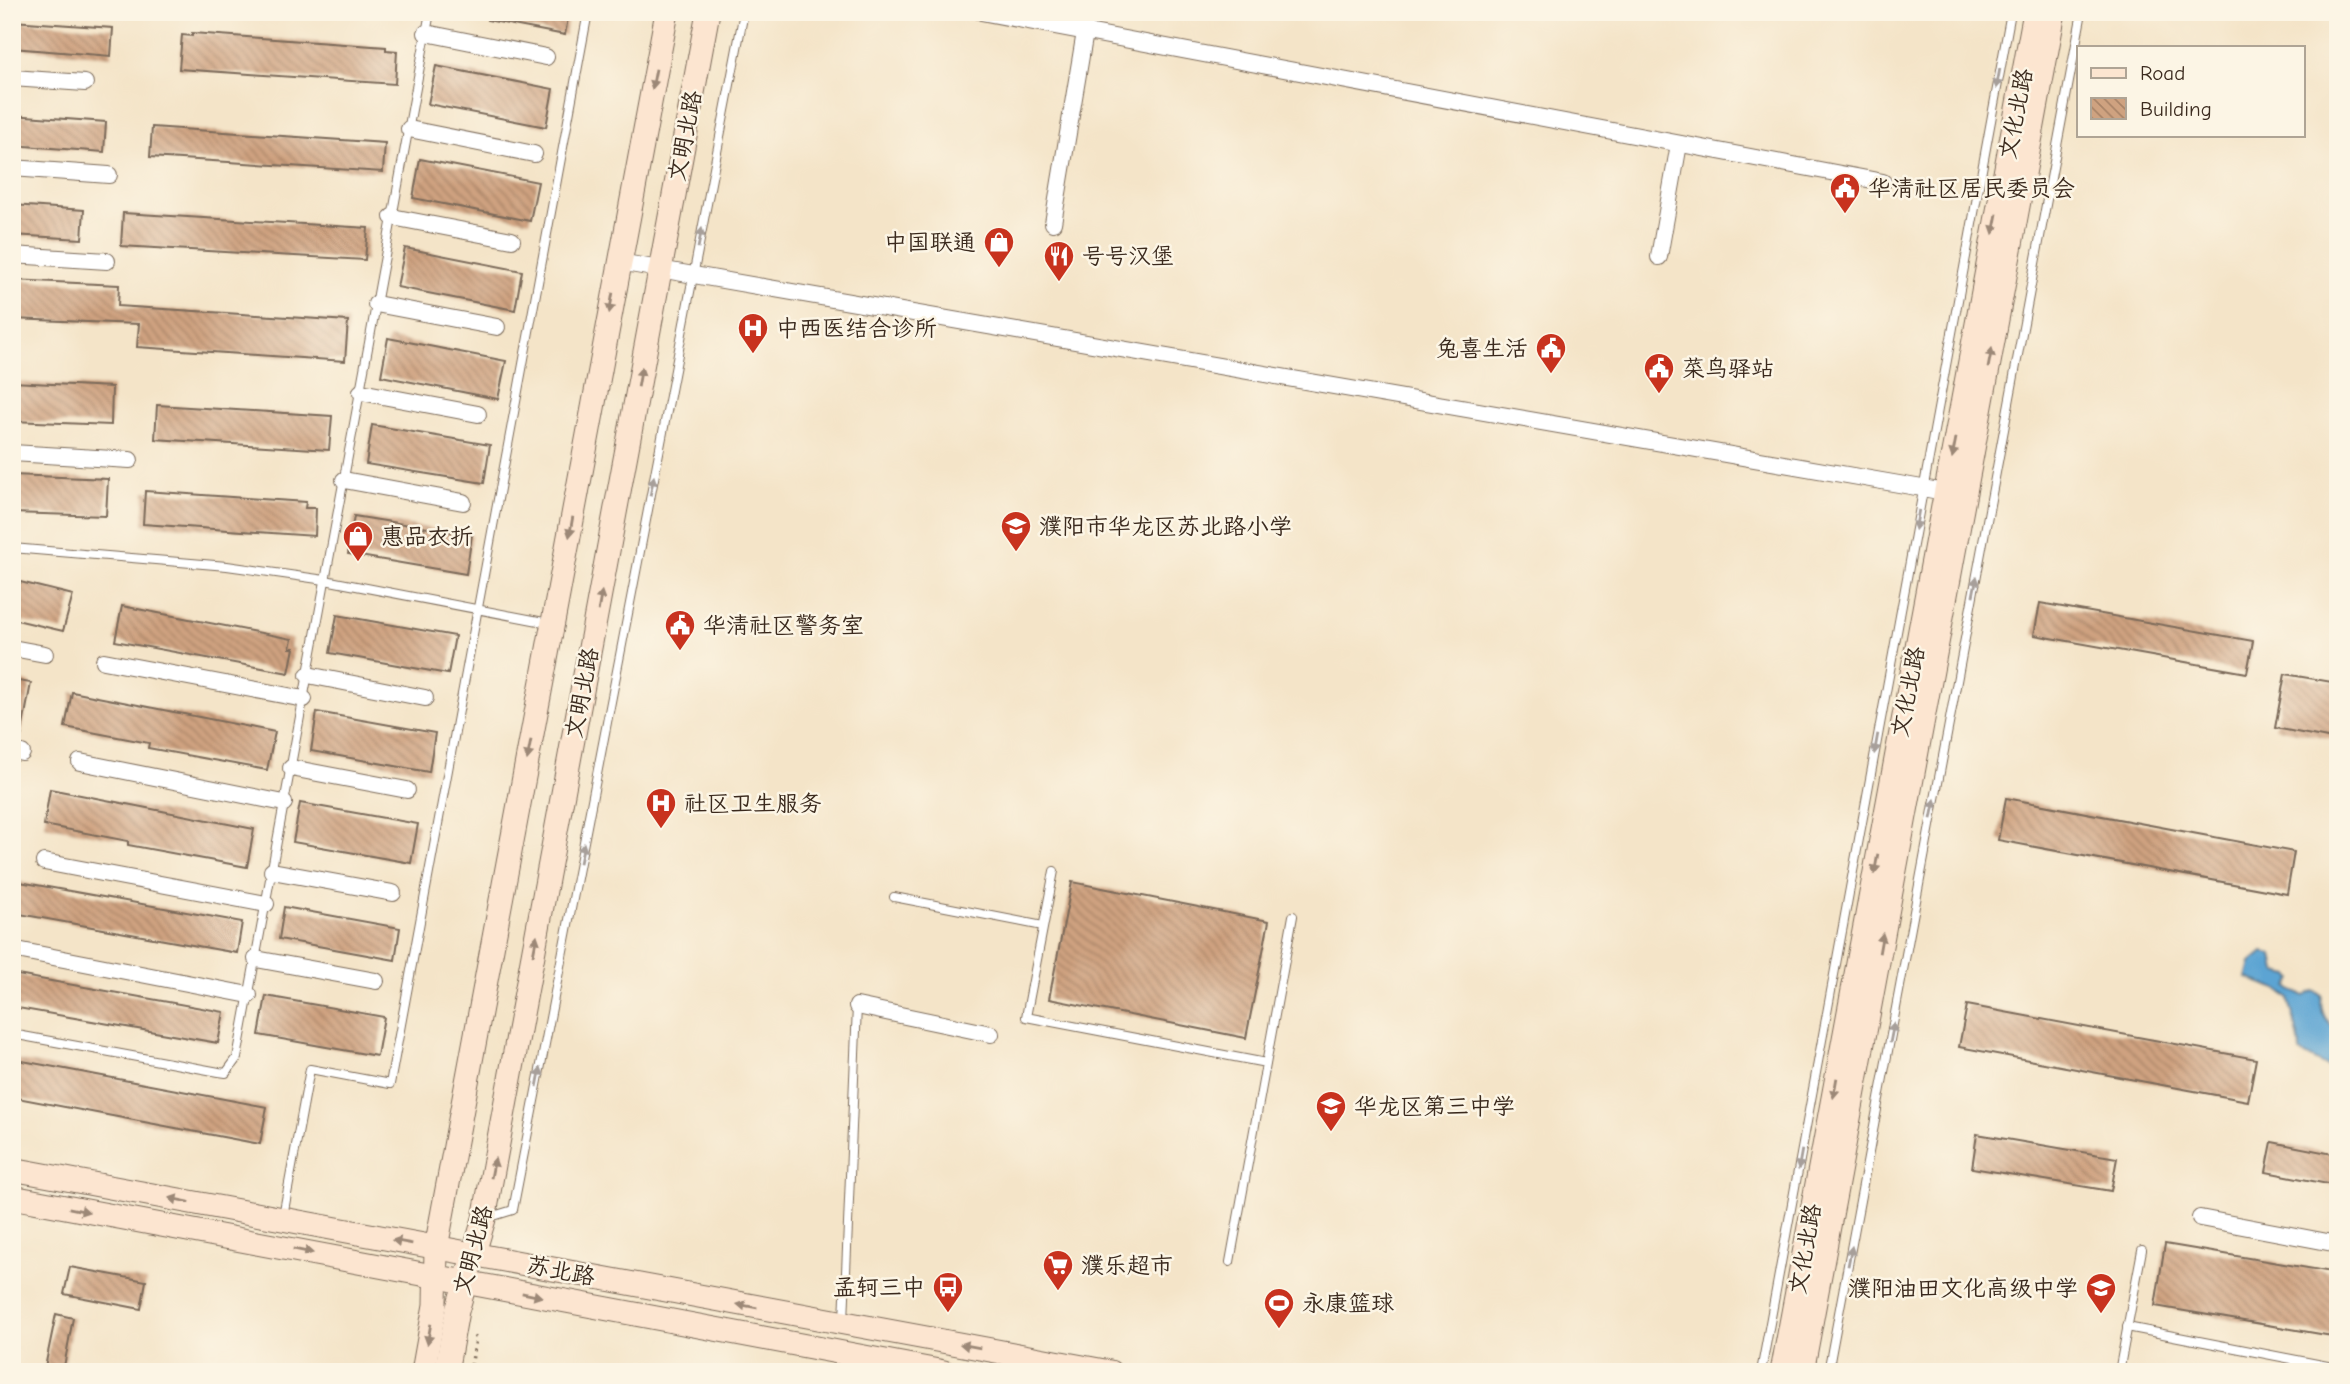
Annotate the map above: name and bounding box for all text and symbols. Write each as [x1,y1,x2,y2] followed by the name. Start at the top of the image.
[2077,46,2304,136] legend
[2140,61,2185,85] text: Road
[1994,66,2038,162] street label: 文化北路
[648,68,659,90] one-way arrow
[1992,68,2003,90] one-way arrow
[663,88,707,184] street label: 文明北路
[2140,97,2212,121] text: Building
[1828,171,1862,215] public building icon: 华清社区居民委员会
[1868,175,2075,202] place label: 华清社区居民委员会
[1990,213,2001,235] one-way arrow
[982,225,1016,269] shop icon: 中国联通
[695,227,706,249] one-way arrow
[884,229,976,256] place label: 中国联通
[1042,239,1076,283] restaurant icon: 号号汉堡
[1082,243,1174,270] place label: 号号汉堡
[605,292,616,314] one-way arrow
[736,311,770,355] hospital icon: 中西医结合诊所
[776,315,937,342] place label: 中西医结合诊所
[1534,331,1568,375] public building icon: 兔喜生活
[1436,335,1528,362] place label: 兔喜生活
[1985,347,1996,369] one-way arrow
[1642,351,1676,395] public building icon: 菜鸟驿站
[1682,355,1774,382] place label: 菜鸟驿站
[635,366,646,388] one-way arrow
[1948,437,1959,459] one-way arrow
[647,475,658,497] one-way arrow
[999,509,1033,553] school or university icon: 濮阳市华龙区苏北路小学
[1911,509,1922,531] one-way arrow
[1039,513,1292,540] place label: 濮阳市华龙区苏北路小学
[565,516,576,538] one-way arrow
[341,519,375,563] shop icon: 惠品衣折
[381,523,473,550] place label: 惠品衣折
[1970,575,1981,597] one-way arrow
[595,590,606,612] one-way arrow
[663,608,697,652] public building icon: 华清社区警务室
[703,612,864,639] place label: 华清社区警务室
[1886,644,1930,740] street label: 文化北路
[560,645,604,741] street label: 文明北路
[1870,733,1881,755] one-way arrow
[524,739,535,761] one-way arrow
[644,786,678,830] hospital icon: 社区卫生服务
[684,790,822,817] place label: 社区卫生服务
[1928,798,1939,820] one-way arrow
[576,842,587,864] one-way arrow
[1870,853,1881,875] one-way arrow
[1876,932,1887,954] one-way arrow
[530,934,541,956] one-way arrow
[1886,1022,1897,1044] one-way arrow
[533,1066,544,1088] one-way arrow
[1829,1077,1840,1099] one-way arrow
[1314,1089,1348,1133] school or university icon: 华龙区第三中学
[1354,1093,1515,1120] place label: 华龙区第三中学
[1794,1149,1805,1171] one-way arrow
[488,1157,499,1179] one-way arrow
[168,1195,190,1206] one-way arrow
[1784,1201,1826,1297] street label: 文化北路
[448,1202,498,1298] street label: 文明北路
[68,1204,90,1215] one-way arrow
[391,1236,413,1247] one-way arrow
[1845,1245,1856,1267] one-way arrow
[292,1246,314,1257] one-way arrow
[1041,1248,1075,1292] supermarket icon: 濮乐超市
[525,1251,597,1291] street label: 苏北路
[1081,1252,1173,1279] place label: 濮乐超市
[931,1270,965,1314] bus stop icon: 孟轲三中
[2084,1271,2118,1315] school or university icon: 濮阳油田文化高级中学
[833,1274,925,1301] place label: 孟轲三中
[1848,1275,2078,1302] place label: 濮阳油田文化高级中学
[1262,1286,1296,1330] sports icon: 永康篮球
[521,1289,543,1300] one-way arrow
[1302,1290,1394,1317] place label: 永康篮球
[736,1300,758,1311] one-way arrow
[424,1324,435,1346] one-way arrow
[959,1341,981,1352] one-way arrow

